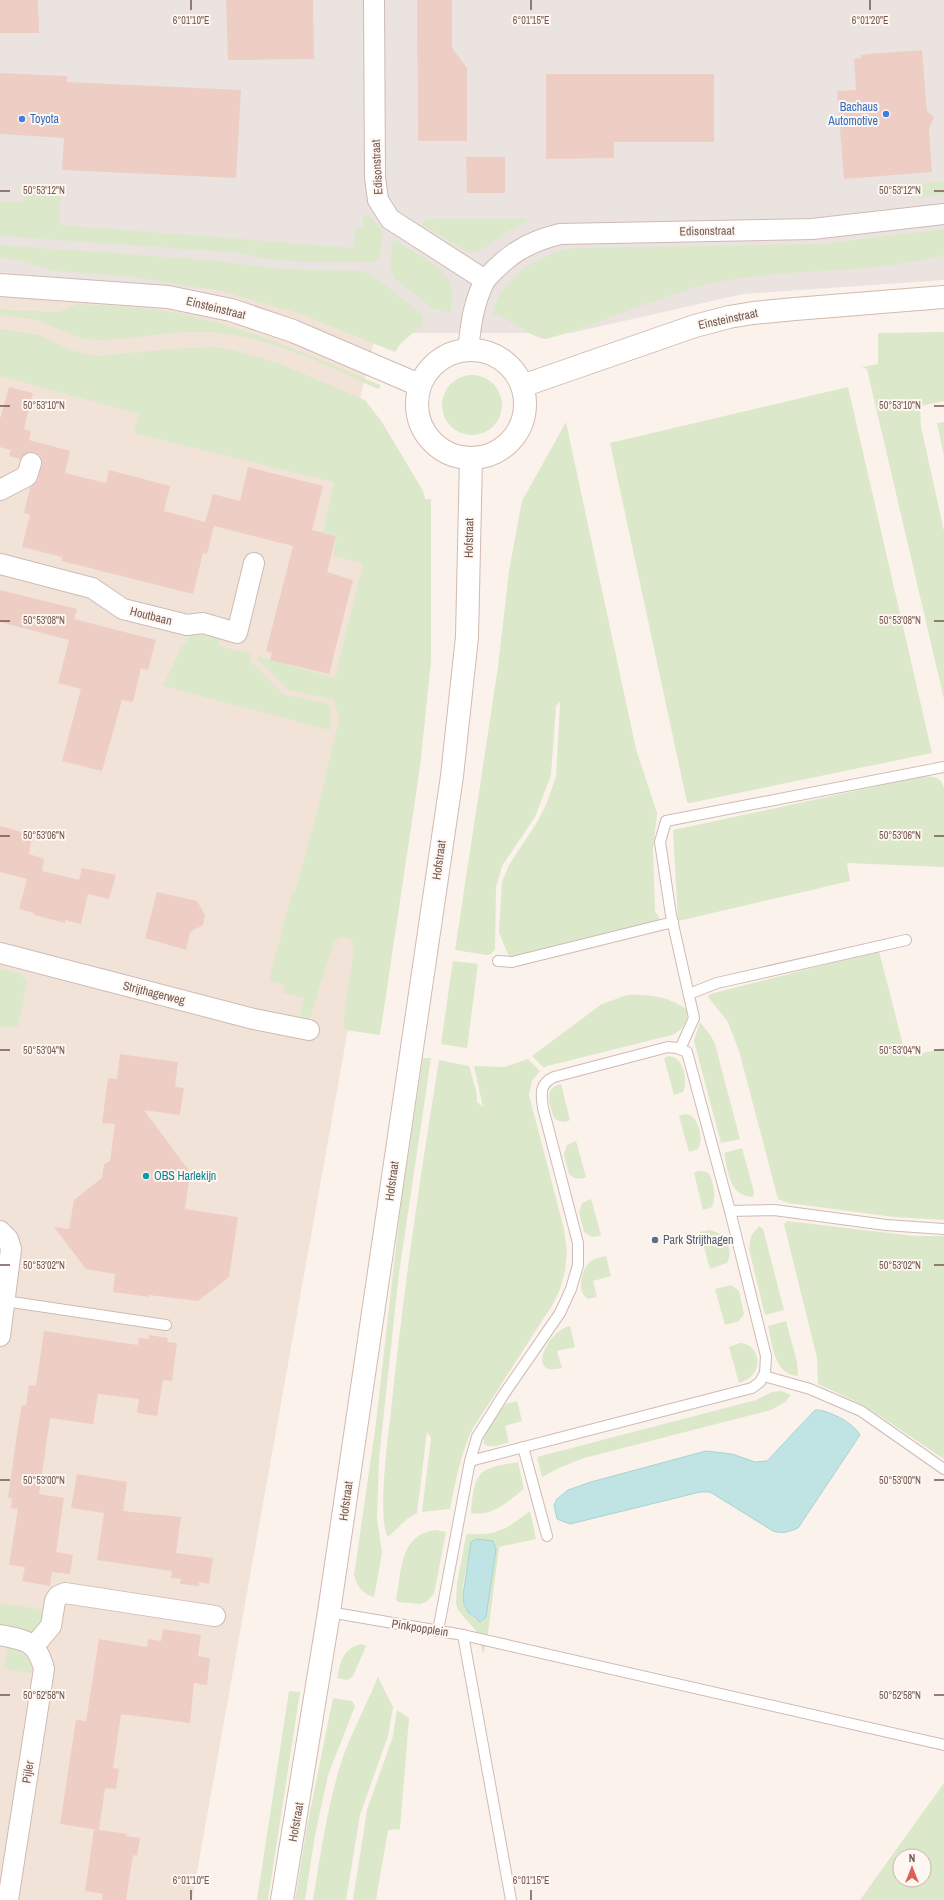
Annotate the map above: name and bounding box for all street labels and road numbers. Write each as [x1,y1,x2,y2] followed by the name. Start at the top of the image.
[368,139,386,195] street label: Edisonstraat
[679,223,735,239] street label: Edisonstraat
[185,293,248,323] street label: Einsteinstraat
[697,305,760,333] street label: Einsteinstraat
[461,518,477,558] street label: Hofstraat
[128,603,174,629] street label: Houtbaan
[428,839,450,881] street label: Hofstraat
[121,978,187,1009] street label: Strijthagerweg
[381,1160,403,1202] street label: Hofstraat
[335,1480,357,1522] street label: Hofstraat
[390,1616,450,1640] street label: Pinkpopplein
[18,1759,38,1784] street label: Pijler
[285,1801,307,1843] street label: Hofstraat

